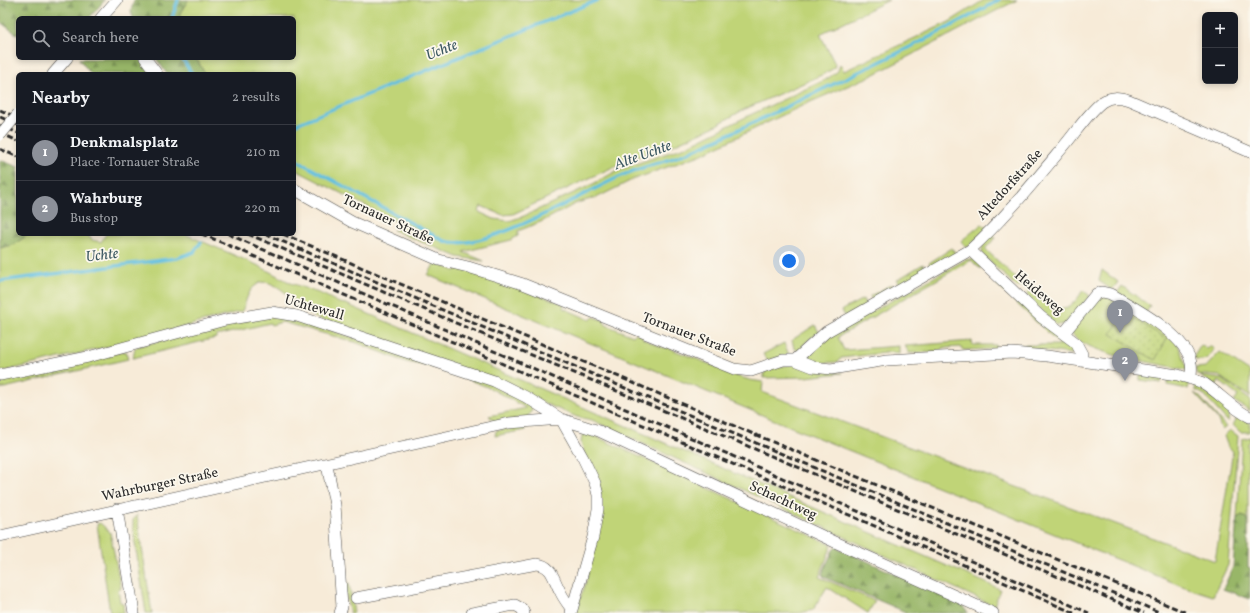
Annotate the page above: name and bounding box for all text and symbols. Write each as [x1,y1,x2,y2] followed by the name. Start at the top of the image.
[1202,12,1238,84] map controls
[1202,12,1238,48] button: +
[16,16,296,60] search box
[30,27,52,49] icon: search
[62,28,139,49] text: Search here
[423,35,462,67] water label: Uchte
[1202,48,1238,84] button: −
[32,87,90,110] text: Nearby
[232,89,280,107] text: 2 results
[70,133,178,154] text: Denkmalsplatz
[611,136,675,176] water label: Alte Uchte
[42,144,48,162] text: 1
[246,144,280,162] text: 210 m
[973,145,1047,225] street label: Altedorfstraße
[70,154,200,172] text: Place · Tornauer Straße
[70,189,142,210] text: Wahrburg
[339,190,437,250] street label: Tornauer Straße
[42,200,48,218] text: 2
[244,200,280,218] text: 220 m
[70,210,118,228] text: Bus stop
[85,244,120,268] water label: Uchte
[779,251,799,271] your location
[1010,266,1068,320] street label: Heideweg
[282,290,346,326] street label: Uchtewall
[1107,300,1133,333] pin: 1
[639,308,739,362] street label: Tornauer Straße
[1112,348,1138,381] pin: 2
[100,463,220,507] street label: Wahrburger Straße
[746,477,820,525] street label: Schachtweg

